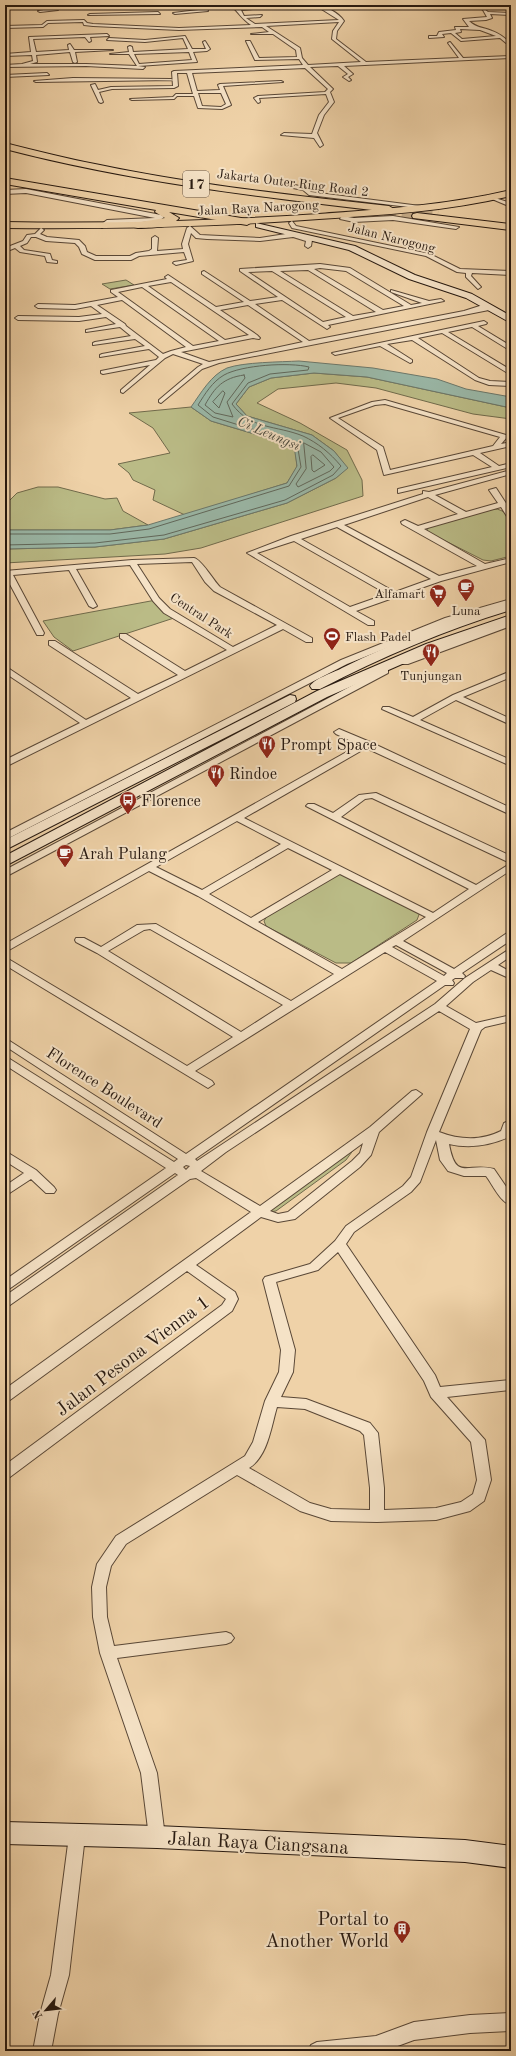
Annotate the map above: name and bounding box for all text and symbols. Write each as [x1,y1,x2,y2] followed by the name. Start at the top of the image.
[216,168,369,199] street label: Jakarta Outer Ring Road 2
[183,171,209,197] road number: 17
[197,199,319,218] street label: Jalan Raya Narogong
[347,221,437,256] street label: Jalan Narogong
[235,414,302,454] water label: Ci Leungsi
[456,577,476,602] cafe icon: Luna
[428,583,448,608] supermarket icon: Alfamart
[374,588,425,601] place label: Alfamart
[167,591,235,641] street label: Central Park
[451,605,481,618] place label: Luna
[322,626,342,651] sports icon: Flash Padel
[345,631,412,644] place label: Flash Padel
[421,642,441,667] restaurant icon: Tunjungan
[400,670,462,683] place label: Tunjungan
[257,734,277,759] restaurant icon: Prompt Space
[280,738,377,754] place label: Prompt Space
[206,763,226,788] restaurant icon: Rindoe
[229,767,277,783] place label: Rindoe
[118,790,138,815] bus stop icon: Florence
[141,794,201,810] place label: Florence
[55,843,75,868] cafe icon: Arah Pulang
[78,847,167,863] place label: Arah Pulang
[43,1045,165,1132] street label: Florence Boulevard
[53,1293,214,1421] street label: Jalan Pesona Vienna 1
[167,1830,350,1859] street label: Jalan Raya Ciangsana
[265,1911,389,1952] place label: Portal to Another World
[392,1919,412,1944] building icon: Portal to Another World
[26,1990,66,2030] north arrow
[31,2007,45,2020] text: N

